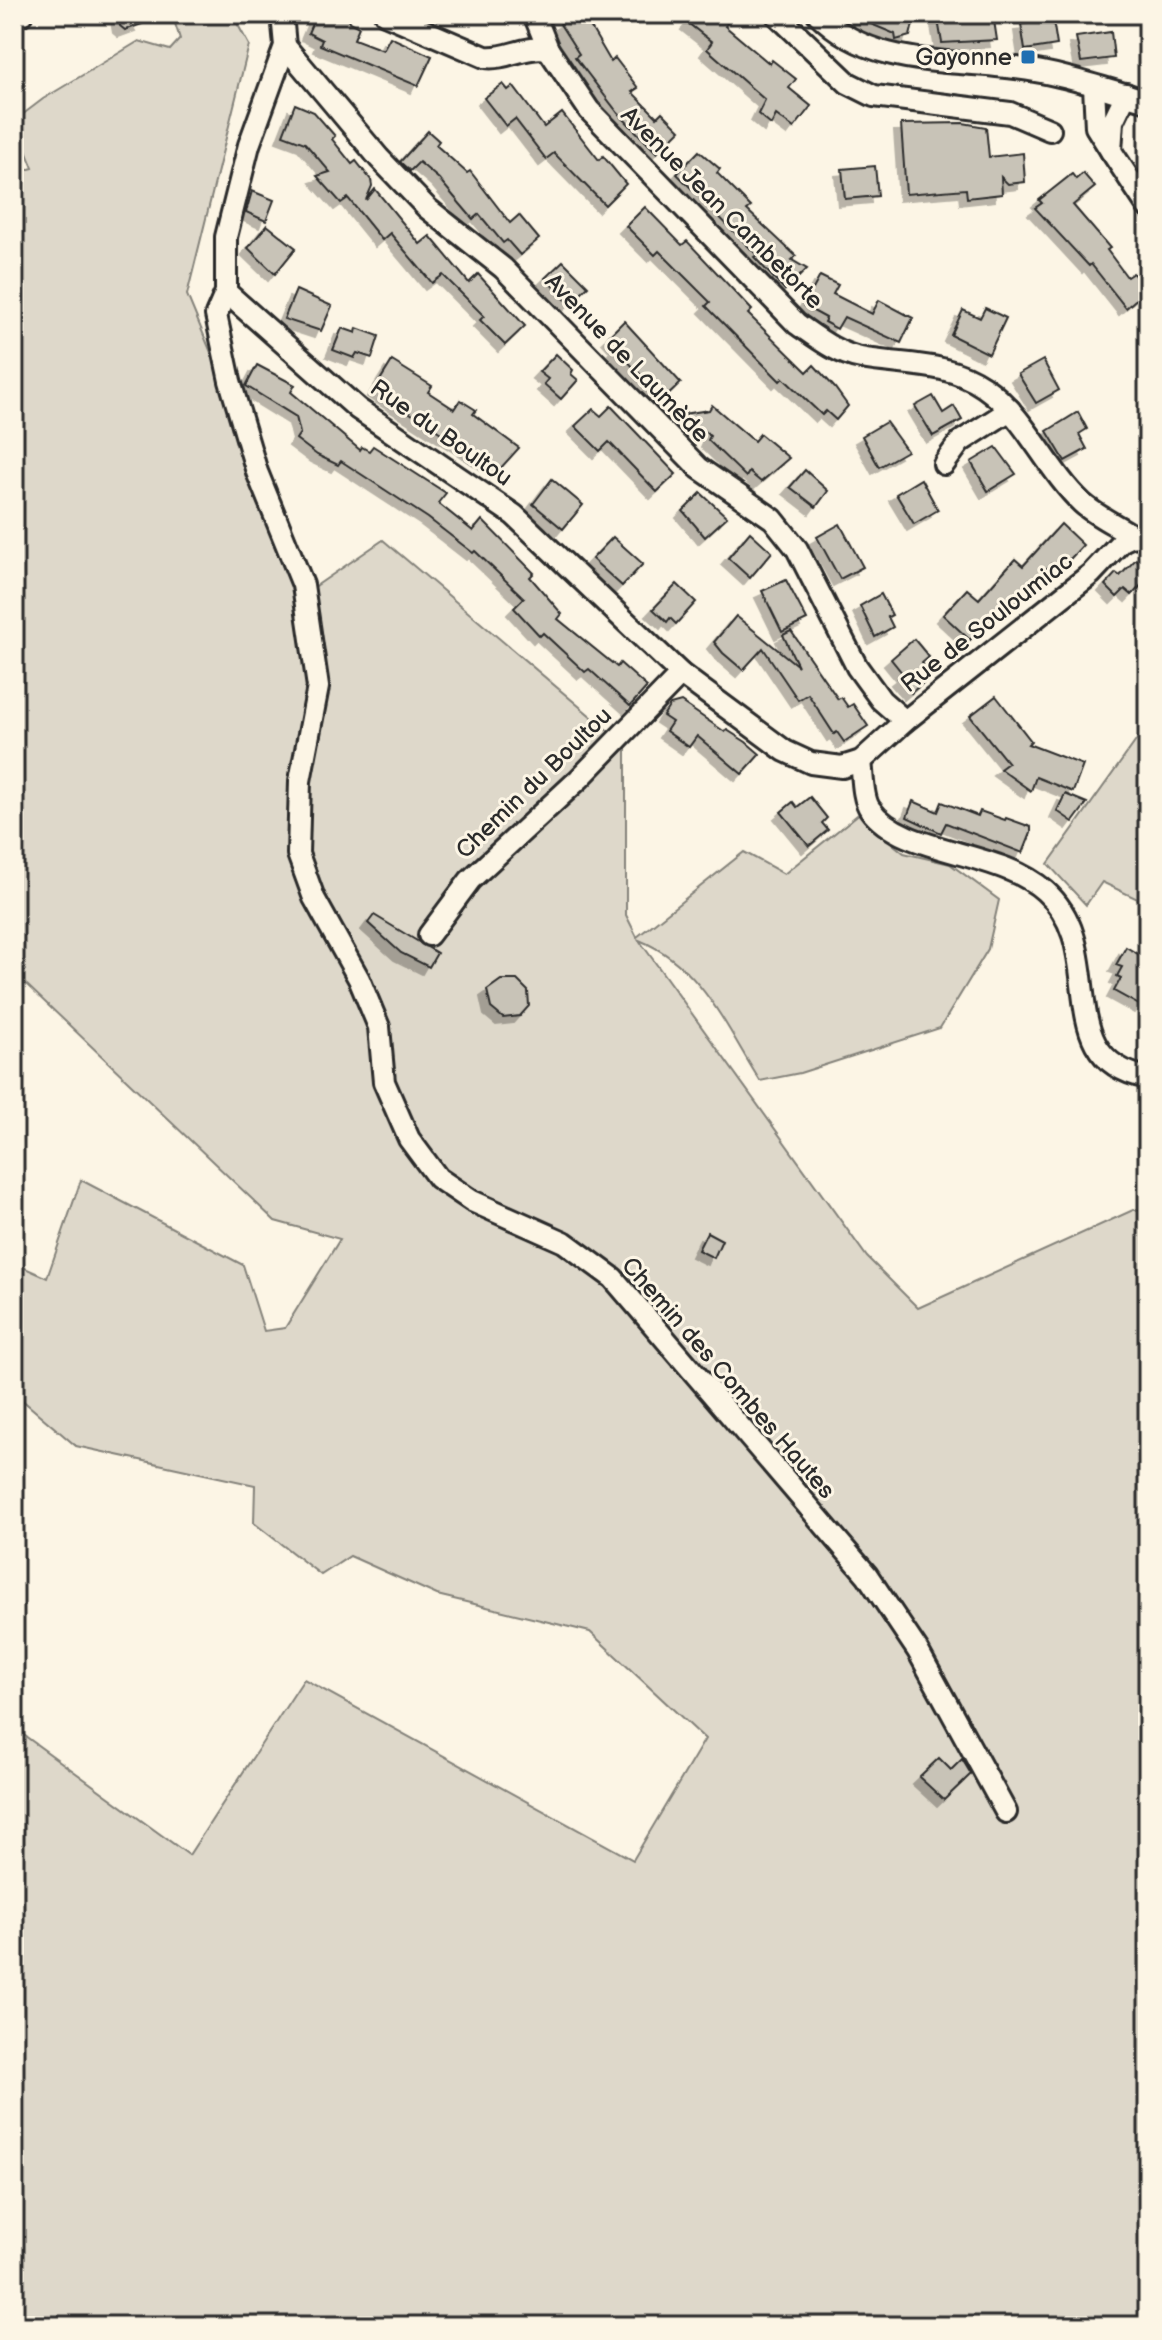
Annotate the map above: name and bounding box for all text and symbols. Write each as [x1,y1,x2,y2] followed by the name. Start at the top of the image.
[915,43,1012,72] place label: Gayonne
[1019,48,1037,66] marker: Gayonne
[615,101,829,315] street label: Avenue Jean Cambetorte
[539,267,715,449] street label: Avenue de Laumède
[364,373,518,493] street label: Rue du Boultou
[895,547,1079,699] street label: Rue de Souloumiac
[450,701,618,865] street label: Chemin du Boultou
[615,1251,841,1505] street label: Chemin des Combes Hautes

